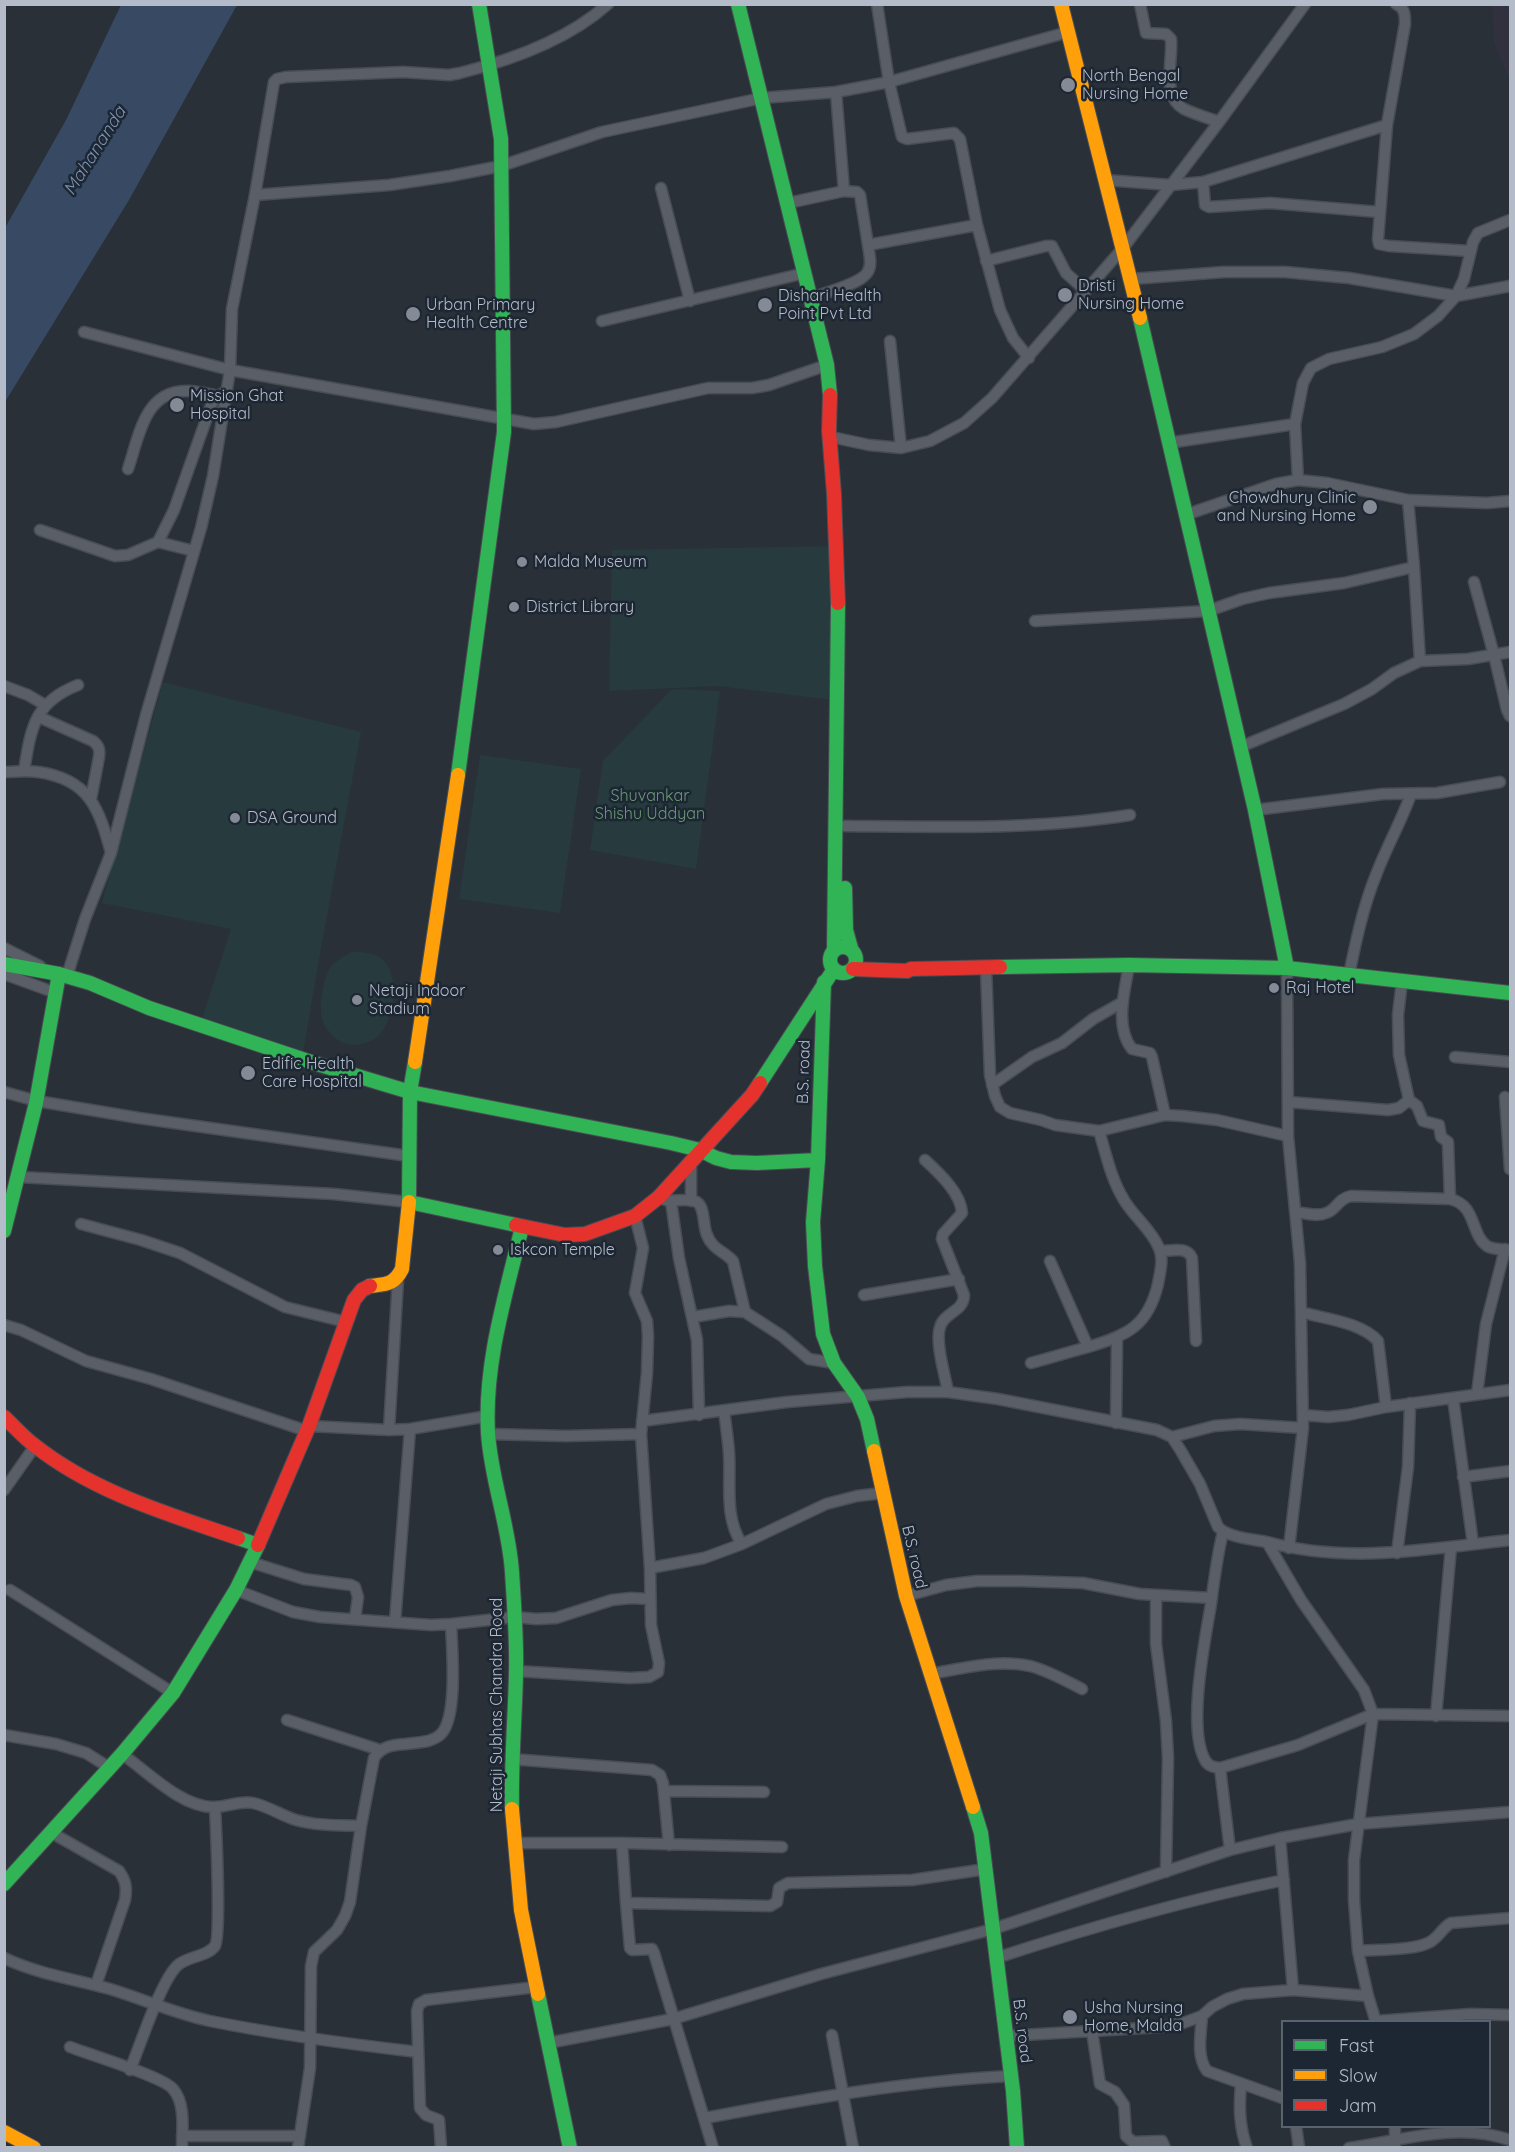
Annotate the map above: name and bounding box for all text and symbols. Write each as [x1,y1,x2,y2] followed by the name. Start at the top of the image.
[1082,66,1188,104] place label: North Bengal Nursing Home
[1059,76,1077,94] marker: North Bengal Nursing Home
[59,103,131,199] water label: Mahananda
[1078,276,1184,314] place label: Dristi Nursing Home
[778,286,882,324] place label: Dishari Health Point Pvt Ltd
[1056,286,1074,304] marker: Dristi Nursing Home
[426,295,535,333] place label: Urban Primary Health Centre
[756,296,774,314] marker: Dishari Health Point Pvt Ltd
[404,305,422,323] marker: Urban Primary Health Centre
[190,386,284,424] place label: Mission Ghat Hospital
[168,396,186,414] marker: Mission Ghat Hospital
[1217,488,1356,526] place label: Chowdhury Clinic and Nursing Home
[1361,498,1379,516] marker: Chowdhury Clinic and Nursing Home
[534,552,647,572] place label: Malda Museum
[515,555,529,569] marker: Malda Museum
[526,597,634,617] place label: District Library
[507,600,521,614] marker: District Library
[595,786,705,824] park label: Shuvankar Shishu Uddyan
[247,808,337,828] place label: DSA Ground
[228,811,242,825] marker: DSA Ground
[1286,978,1354,998] place label: Raj Hotel
[369,981,465,1019] place label: Netaji Indoor Stadium
[1267,981,1281,995] marker: Raj Hotel
[350,993,364,1007] marker: Netaji Indoor Stadium
[793,1039,815,1105] street label: B.S. road
[262,1054,362,1092] place label: Edific Health Care Hospital
[239,1064,257,1082] marker: Edific Health Care Hospital
[510,1240,615,1260] place label: Iskcon Temple
[491,1243,505,1257] marker: Iskcon Temple
[897,1523,931,1591] street label: B.S. road
[487,1598,507,1812] street label: Netaji Subhas Chandra Road
[1009,1998,1035,2064] street label: B.S. road
[1084,1998,1183,2036] place label: Usha Nursing Home, Malda
[1061,2008,1079,2026] marker: Usha Nursing Home, Malda
[1281,2020,1491,2128] legend
[1339,2034,1374,2057] text: Fast
[1339,2064,1377,2087] text: Slow
[1339,2094,1377,2117] text: Jam

